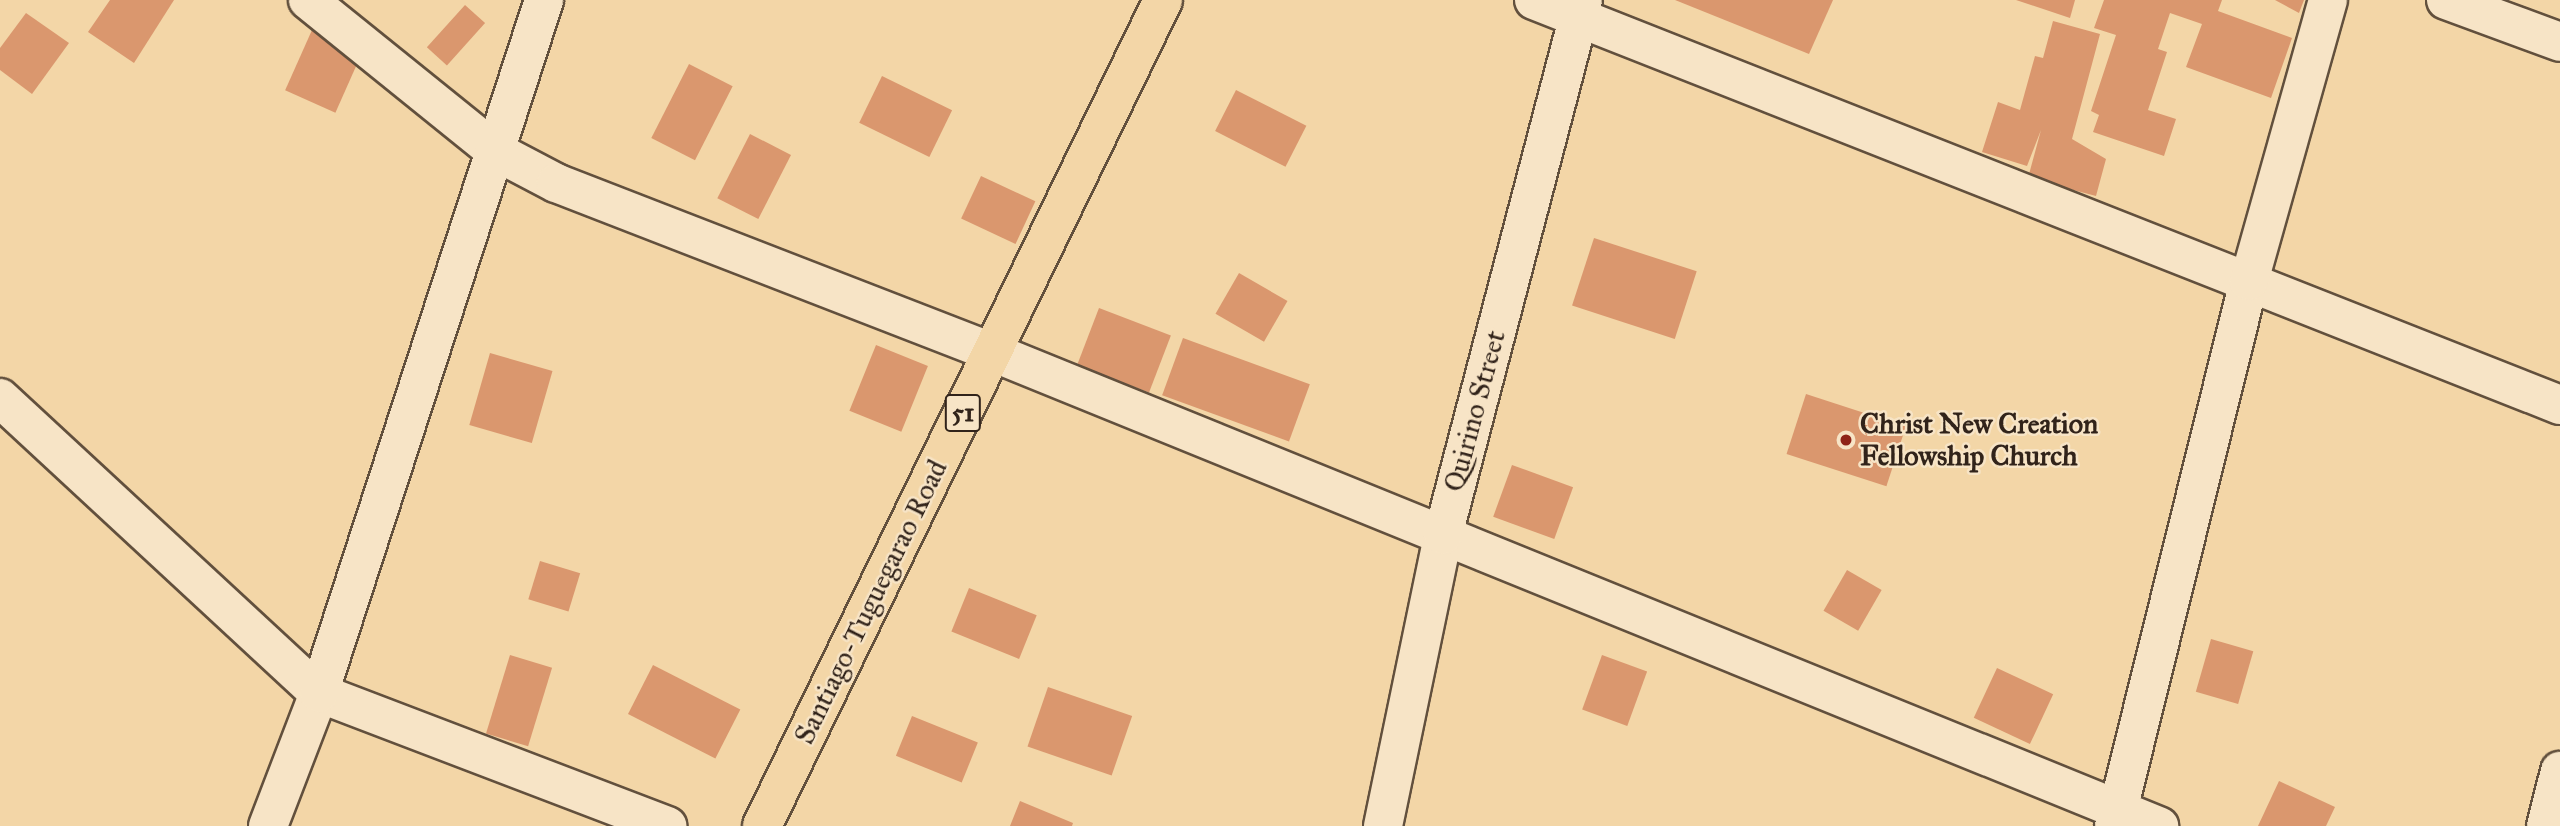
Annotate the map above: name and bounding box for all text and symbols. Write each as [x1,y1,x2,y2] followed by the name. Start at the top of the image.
[1437,327,1513,495] street label: Quirino Street
[944,390,982,436] road number: 51
[1860,407,2098,473] place label: Christ New Creation Fellowship Church
[1838,432,1854,448] marker: Christ New Creation Fellowship Church
[787,454,955,750] street label: Santiago-Tuguegarao Road

